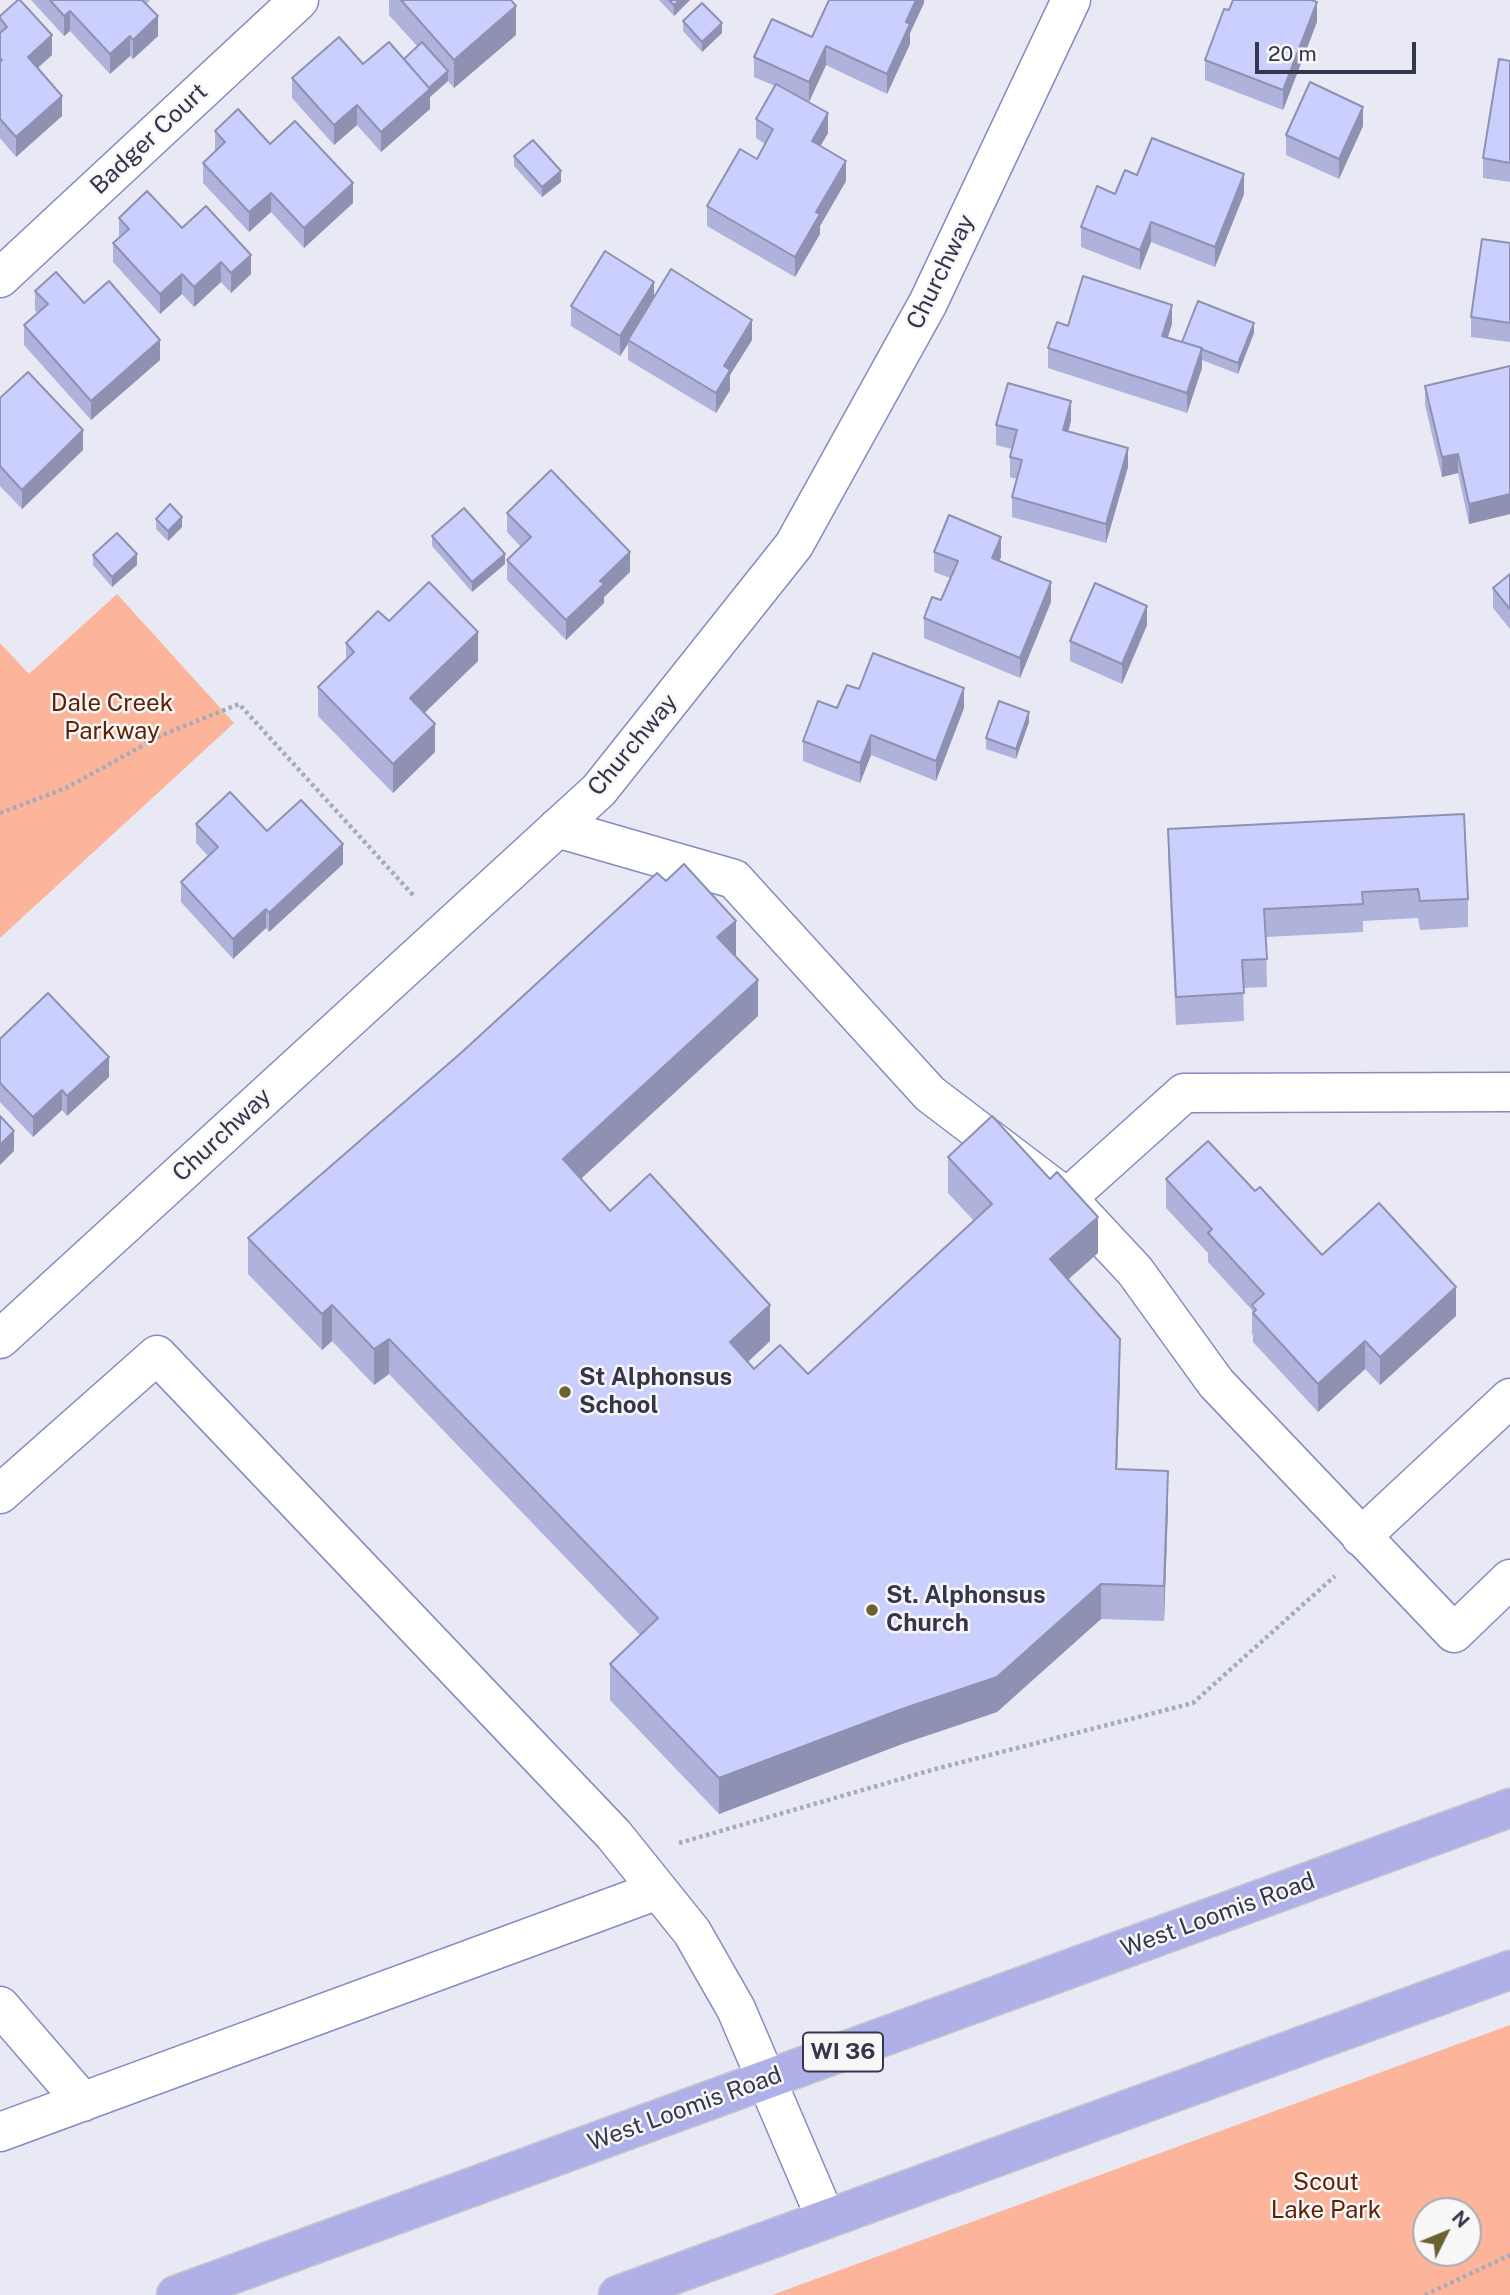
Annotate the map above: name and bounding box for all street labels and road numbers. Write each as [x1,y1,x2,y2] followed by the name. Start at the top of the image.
[85,78,213,200] street label: Badger Court
[901,210,981,334] street label: Churchway
[582,688,684,802] street label: Churchway
[167,1082,277,1188] street label: Churchway
[1117,1867,1319,1963] street label: West Loomis Road
[803,2033,883,2072] road number: WI 36
[584,2061,786,2157] street label: West Loomis Road

